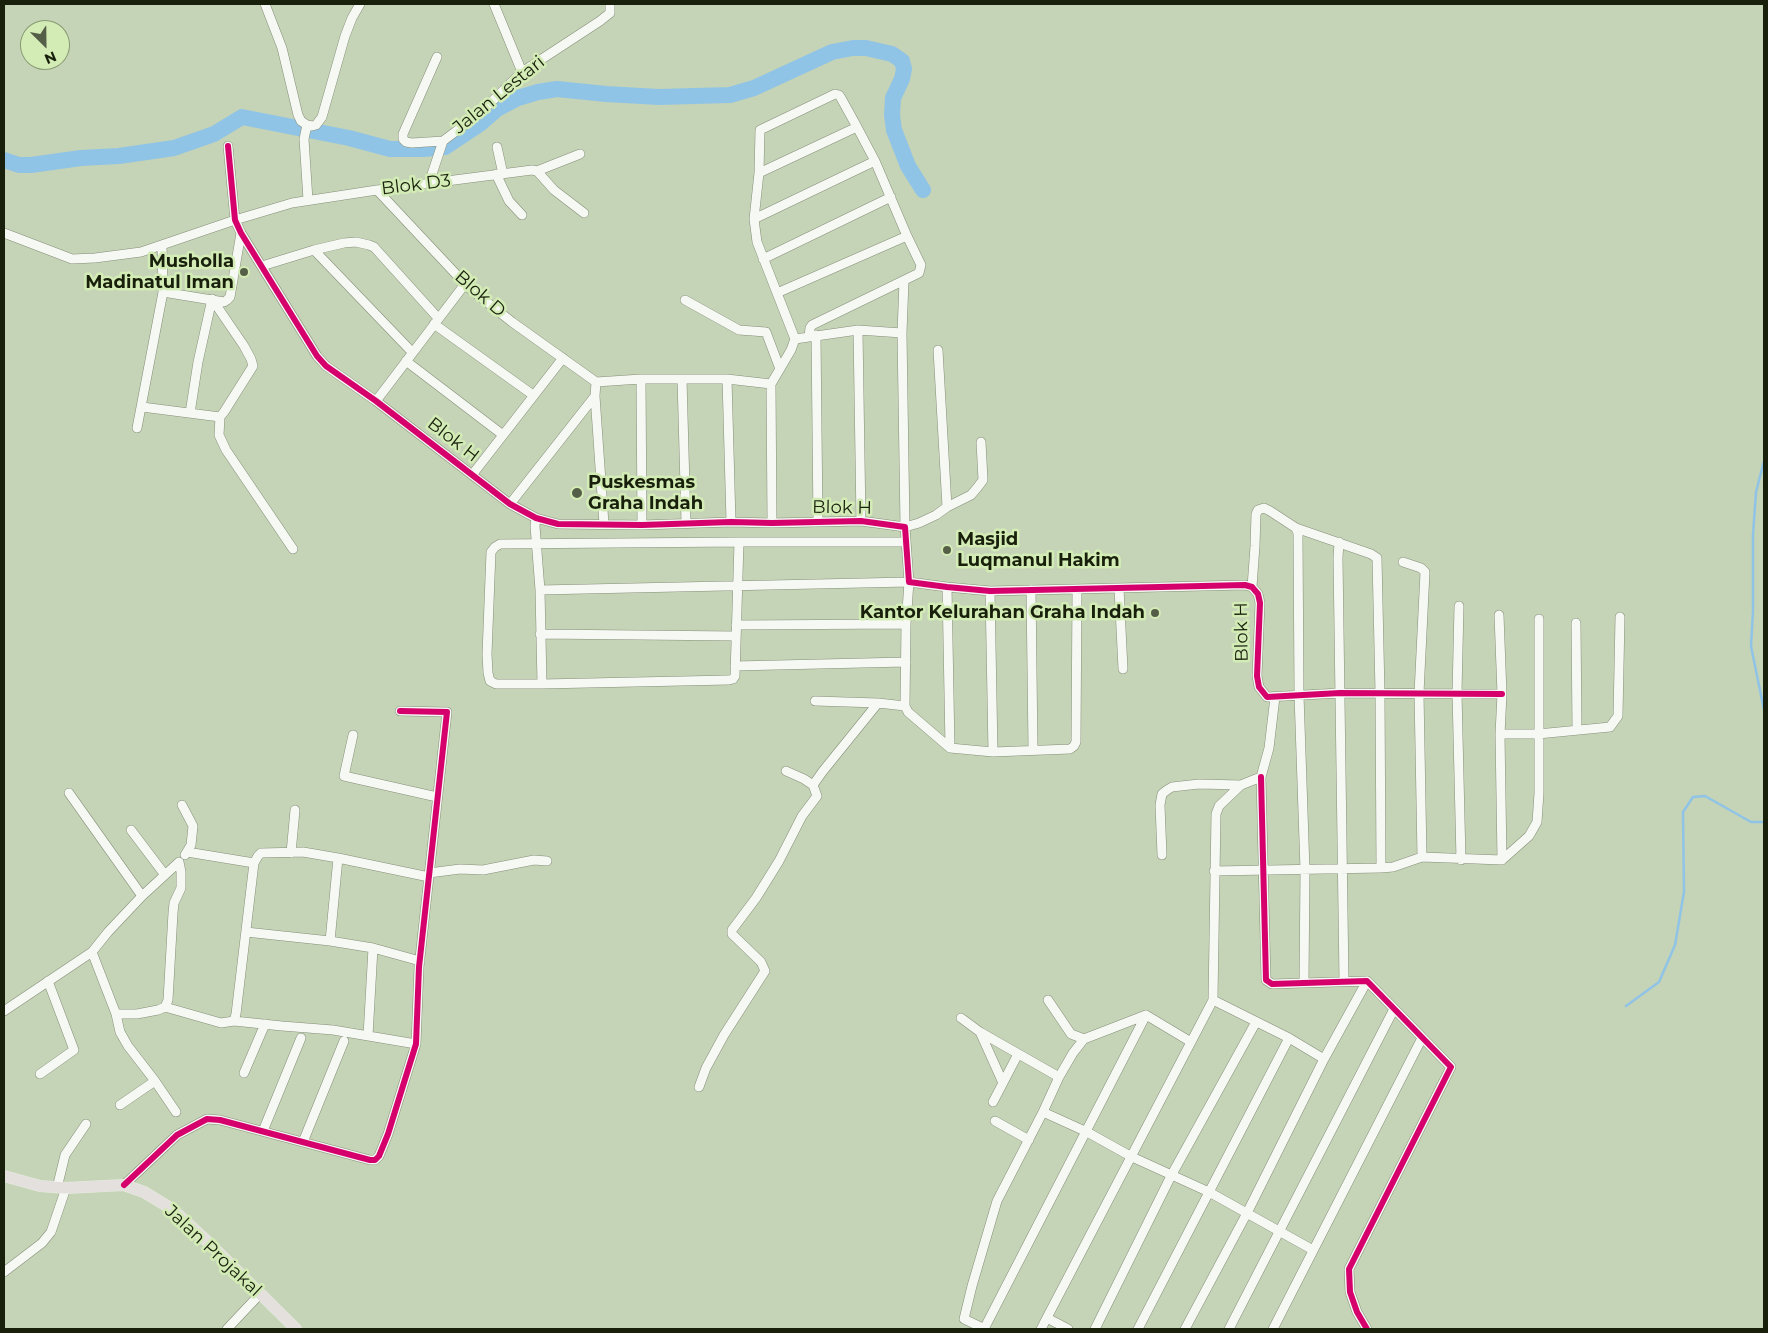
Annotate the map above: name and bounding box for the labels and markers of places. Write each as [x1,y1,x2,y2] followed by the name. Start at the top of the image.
[85,251,234,294] place label: Musholla Madinatul Iman
[238,266,250,278] marker: Musholla Madinatul Iman
[588,472,703,514] place label: Puskesmas Graha Indah
[570,486,584,500] marker: Puskesmas Graha Indah
[957,529,1120,572] place label: Masjid Luqmanul Hakim
[941,544,953,556] marker: Masjid Luqmanul Hakim
[860,602,1145,624] place label: Kantor Kelurahan Graha Indah
[1149,607,1161,619] marker: Kantor Kelurahan Graha Indah

